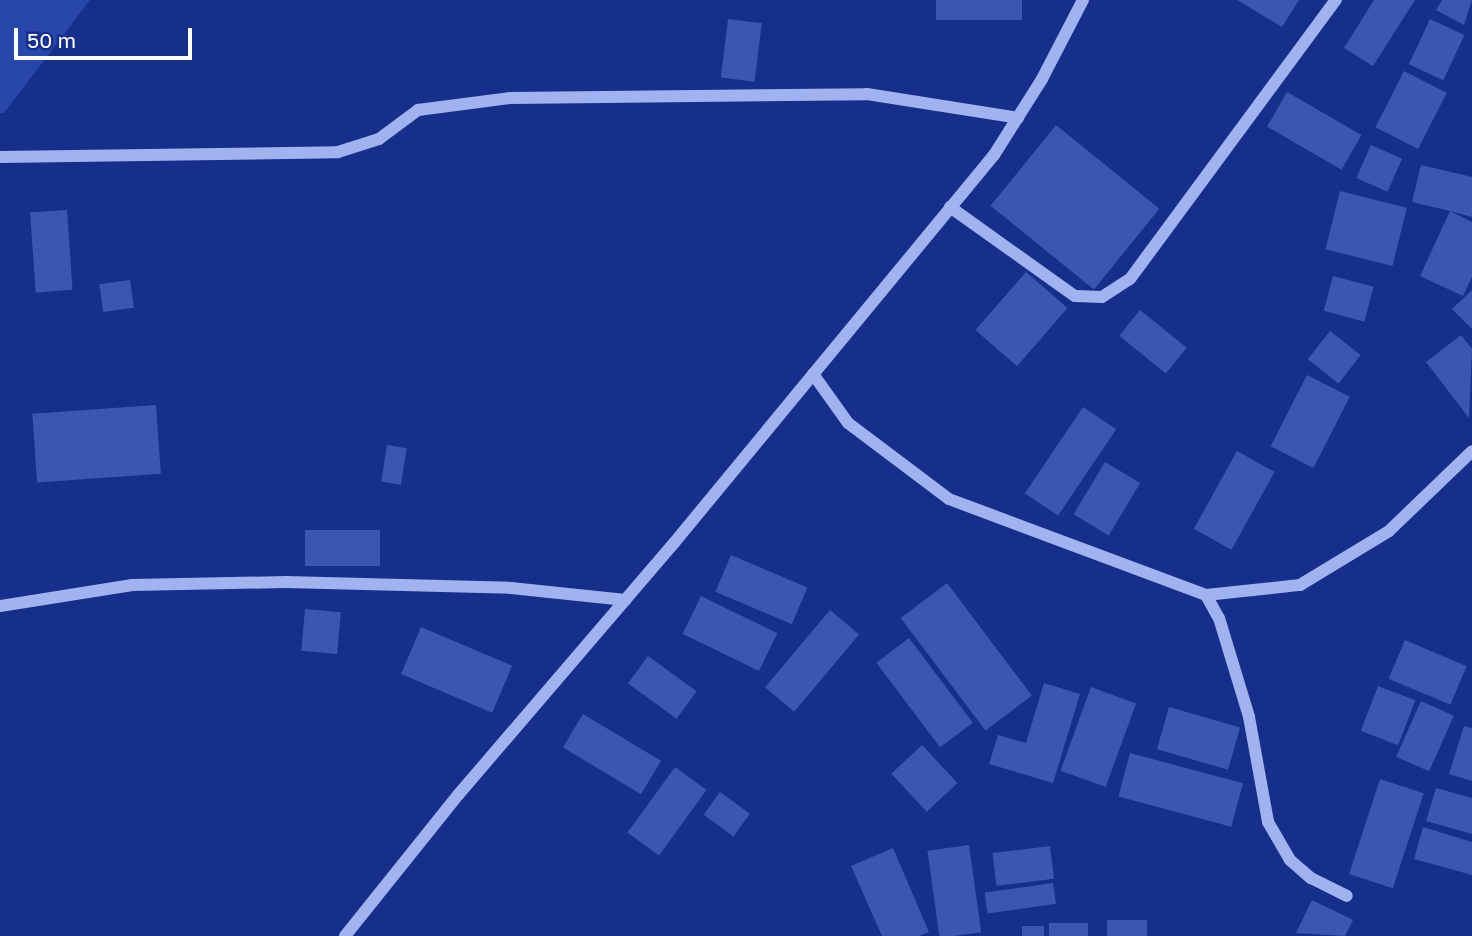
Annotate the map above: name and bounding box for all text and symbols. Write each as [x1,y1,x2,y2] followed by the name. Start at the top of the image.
[18,14,196,58] scale bar
[27,27,76,53] text: 50 m

